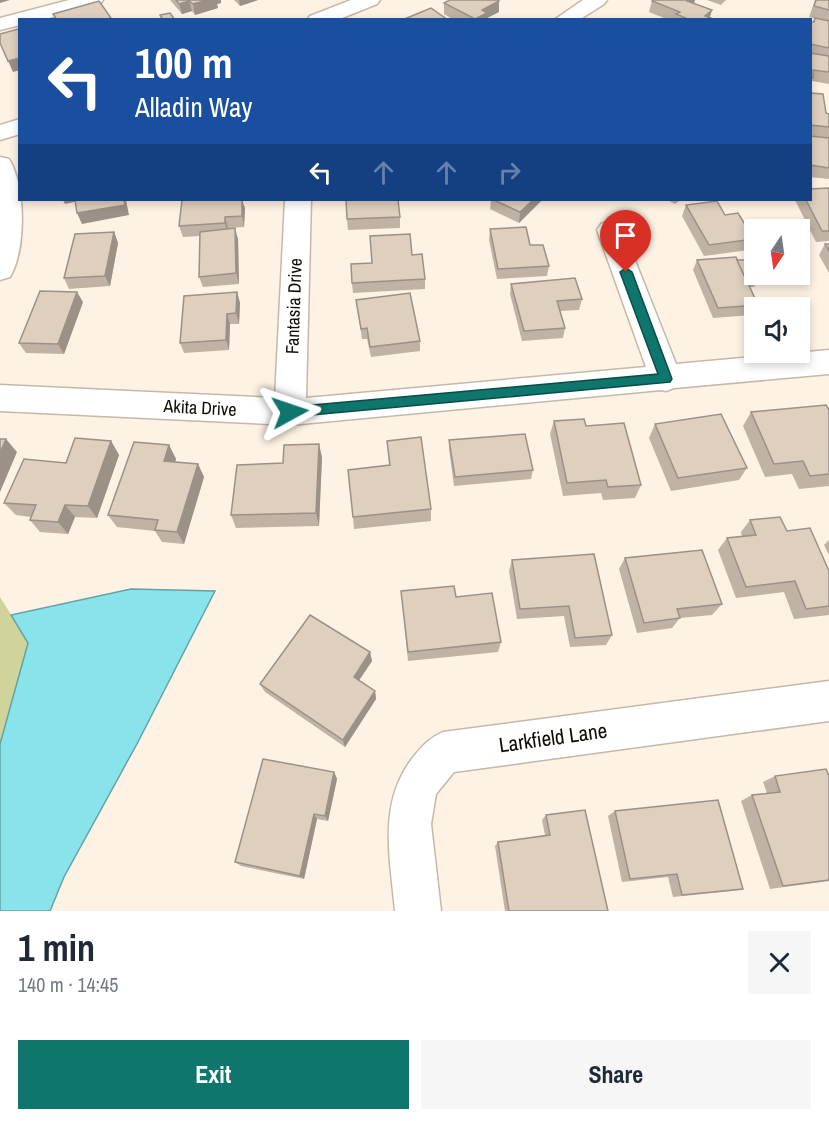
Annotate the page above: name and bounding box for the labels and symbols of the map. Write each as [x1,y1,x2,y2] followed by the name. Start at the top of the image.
[600,210,651,272] pin
[744,219,810,285] north arrow
[279,258,308,354] street label: Fantasia Drive
[258,380,322,444] position arrow
[162,393,237,422] street label: Akita Drive
[497,716,609,759] street label: Larkfield Lane

